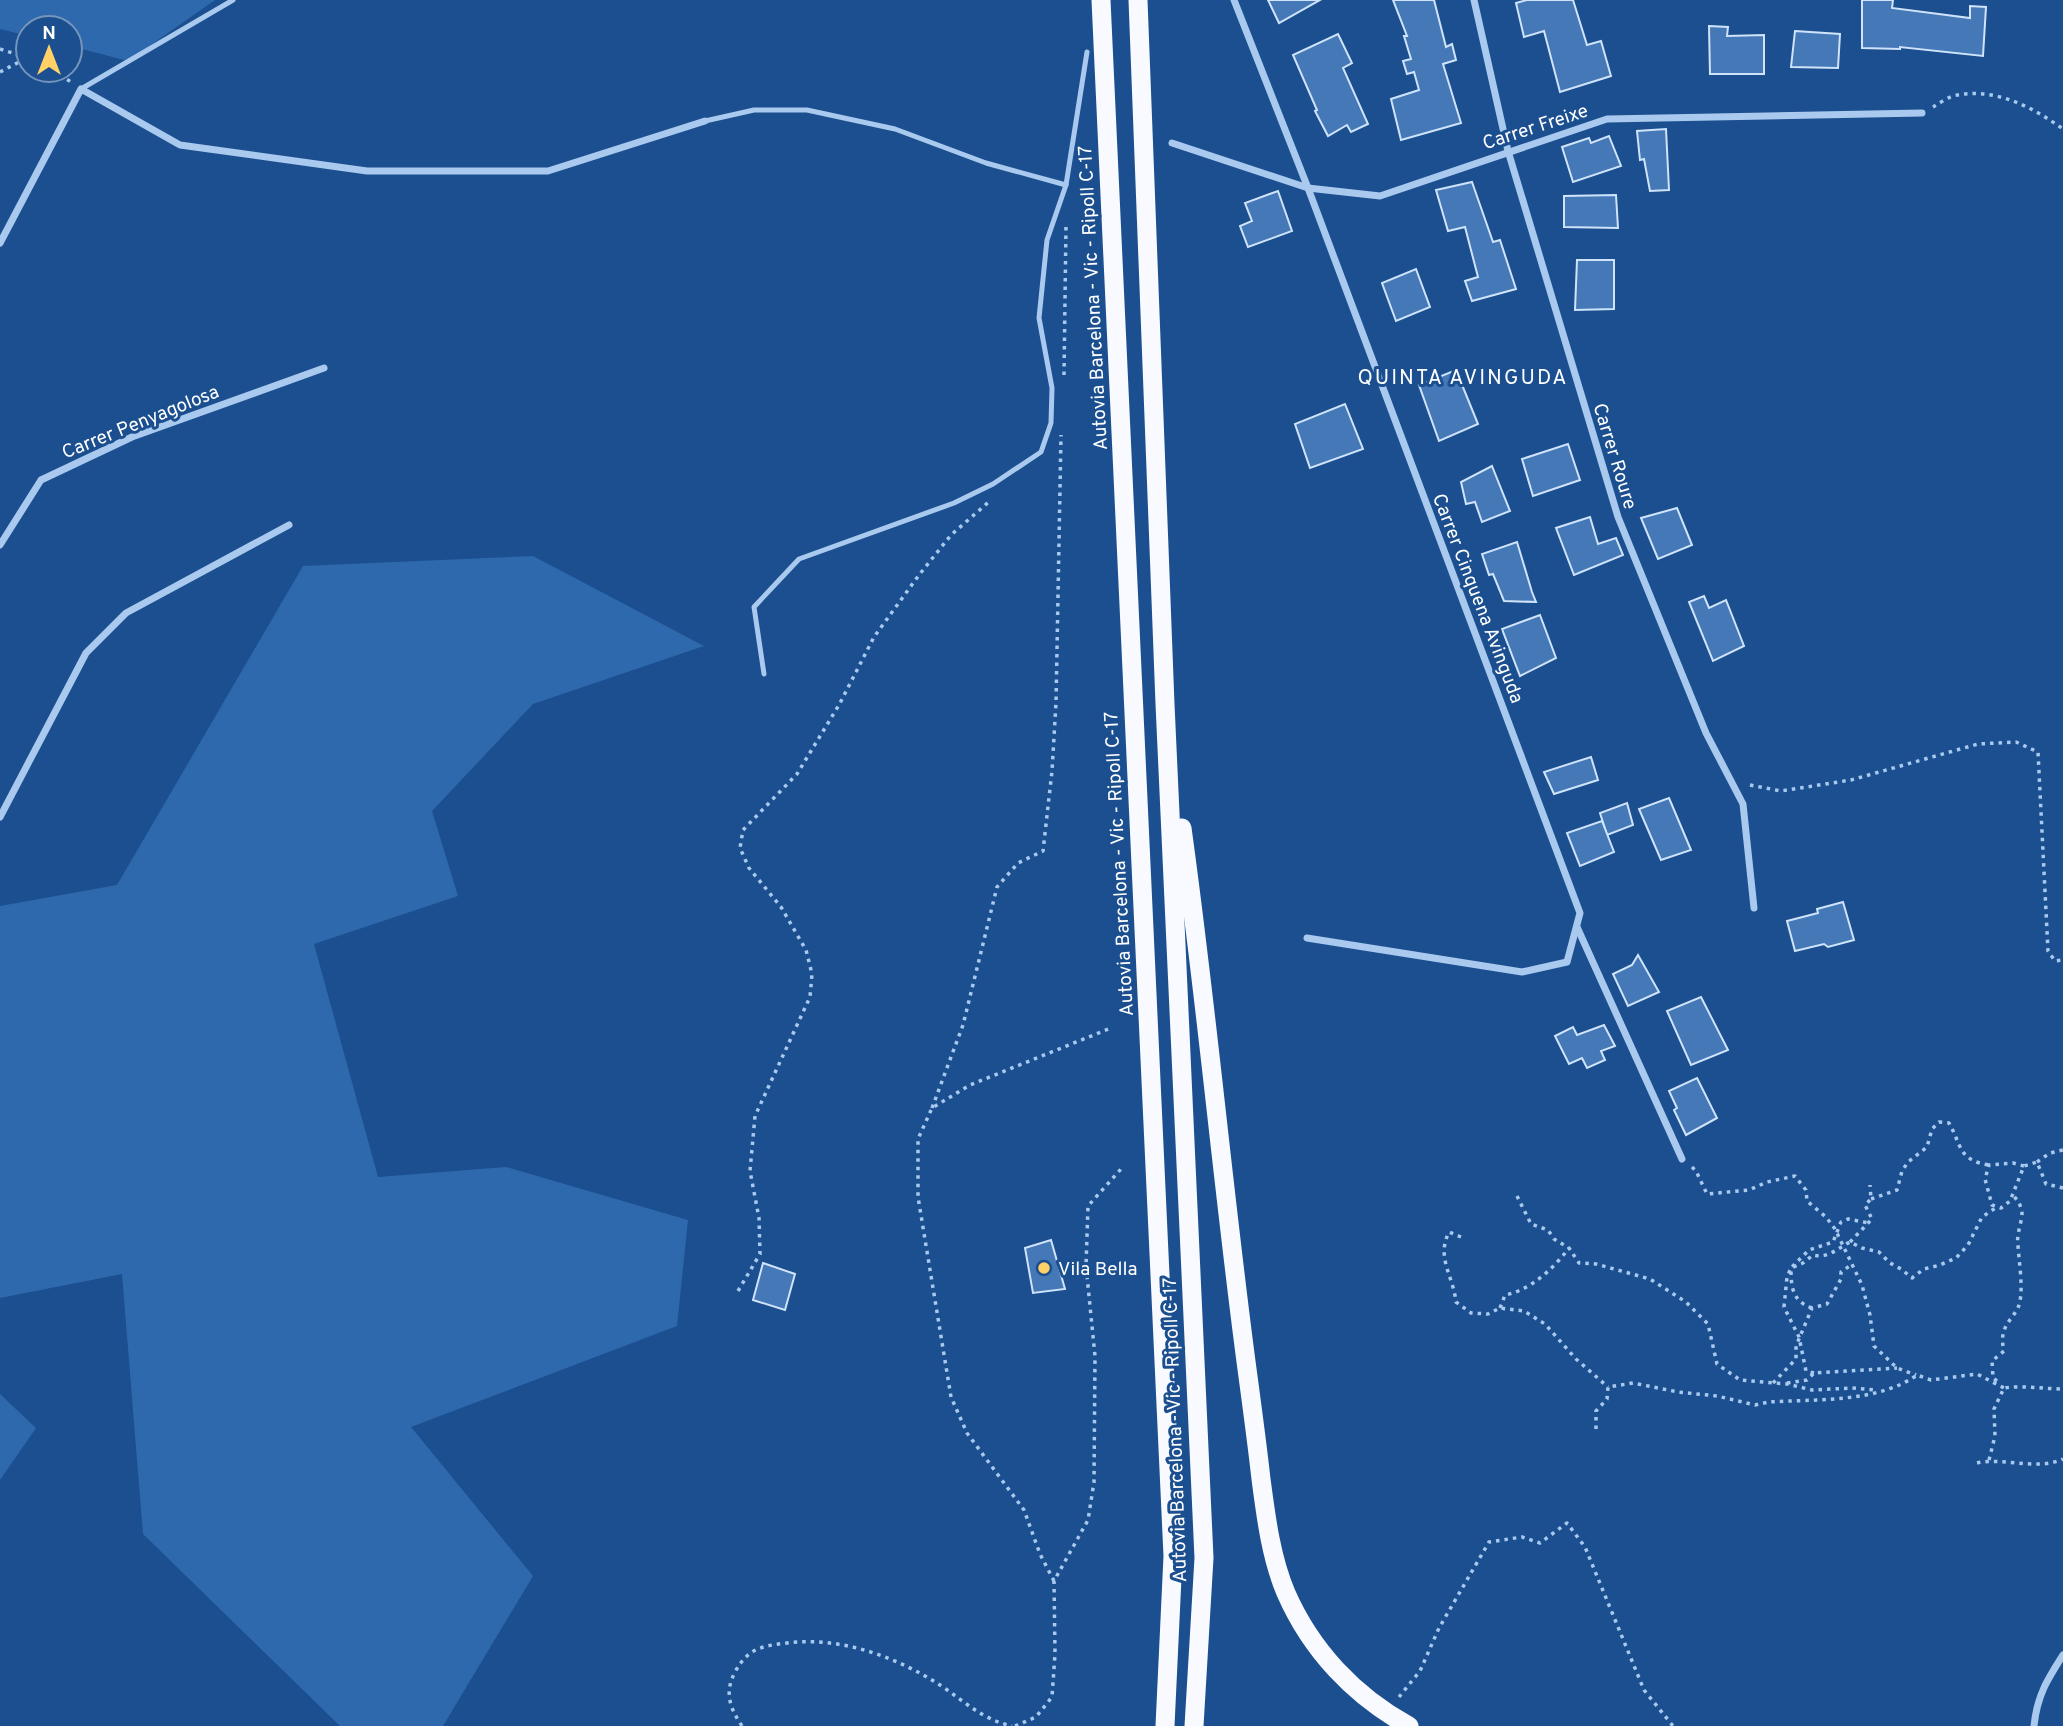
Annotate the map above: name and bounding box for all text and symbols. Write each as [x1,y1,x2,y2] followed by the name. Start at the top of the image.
[14,14,84,84] north arrow
[42,22,56,46] text: N
[1480,100,1592,156] street label: Carrer Freixe
[1074,145,1114,451] street label: Autovia Barcelona - Vic - Ripoll C-17
[1357,365,1569,392] district label: QUINTA AVINGUDA
[59,380,223,465] street label: Carrer Penyagolosa
[1587,401,1642,513] street label: Carrer Roure
[1426,490,1528,707] street label: Carrer Cinquena Avinguda
[1100,711,1140,1017] street label: Autovia Barcelona - Vic - Ripoll C-17
[1058,1258,1137,1282] place label: Vila Bella
[1036,1260,1052,1276] marker: Vila Bella
[1159,1277,1193,1583] street label: Autovia Barcelona - Vic - Ripoll C-17

